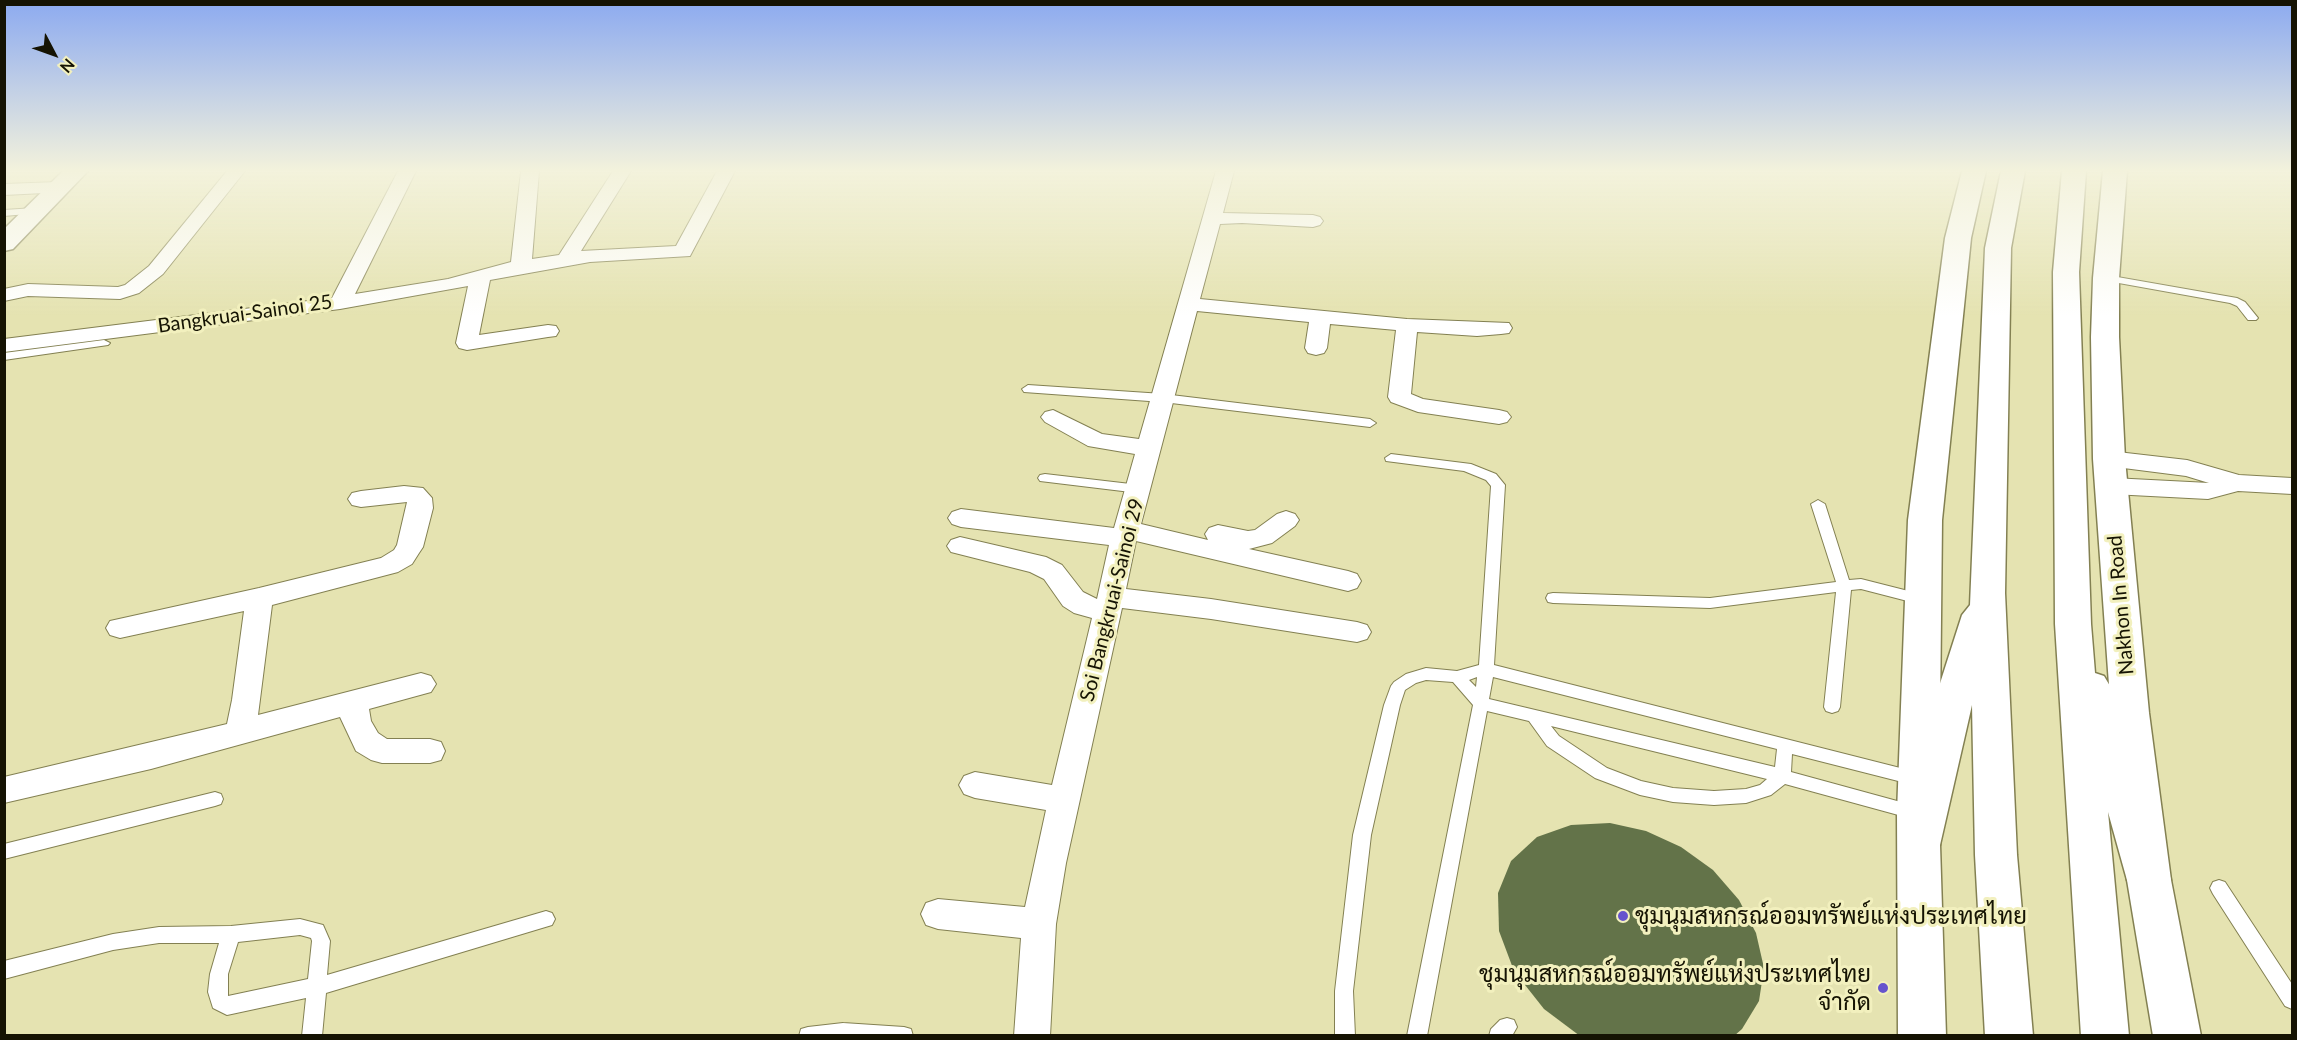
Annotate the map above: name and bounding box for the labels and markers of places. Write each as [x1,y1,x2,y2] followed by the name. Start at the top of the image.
[1635,902,2027,930] place label: ชุมนุมสหกรณ์ออมทรัพย์แห่งประเทศไทย
[1616,909,1630,923] marker: ชุมนุมสหกรณ์ออมทรัพย์แห่งประเทศไทย
[1479,960,1871,1016] place label: ชุมนุมสหกรณ์ออมทรัพย์แห่งประเทศไทย จำกัด
[1876,981,1890,995] marker: ชุมนุมสหกรณ์ออมทรัพย์แห่งประเทศไทย จำกัด

